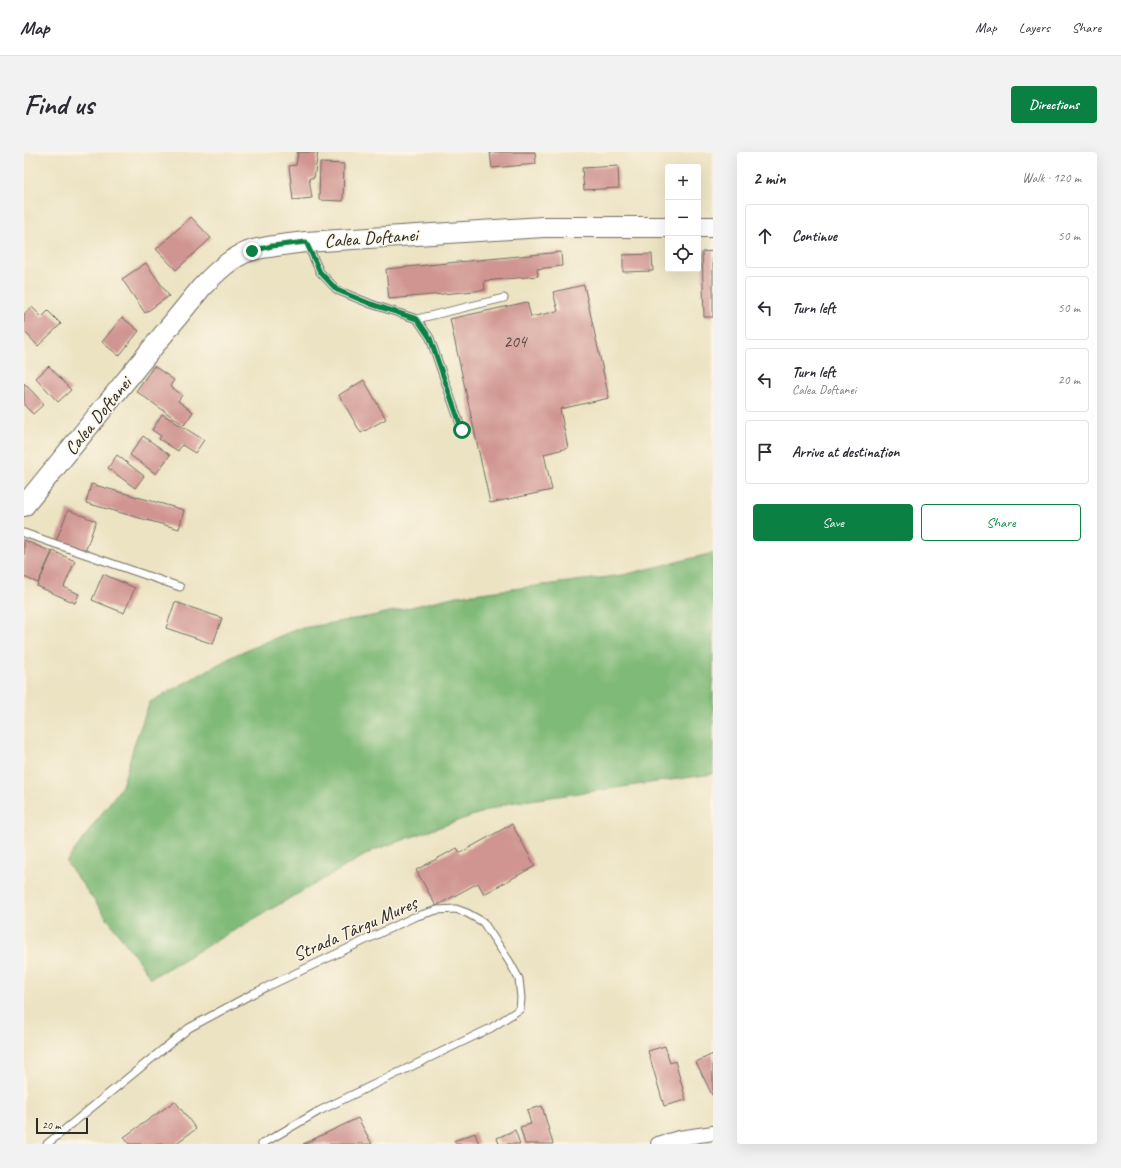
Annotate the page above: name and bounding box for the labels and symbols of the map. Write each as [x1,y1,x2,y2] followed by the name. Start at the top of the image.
[323,223,421,253] street label: Calea Doftanei
[243,242,261,260] route end
[504,331,529,352] house number: 204
[59,370,138,460] street label: Calea Doftanei
[453,421,471,439] route start
[289,890,423,967] street label: Strada Târgu Mureș
[36,1116,88,1135] scale bar

